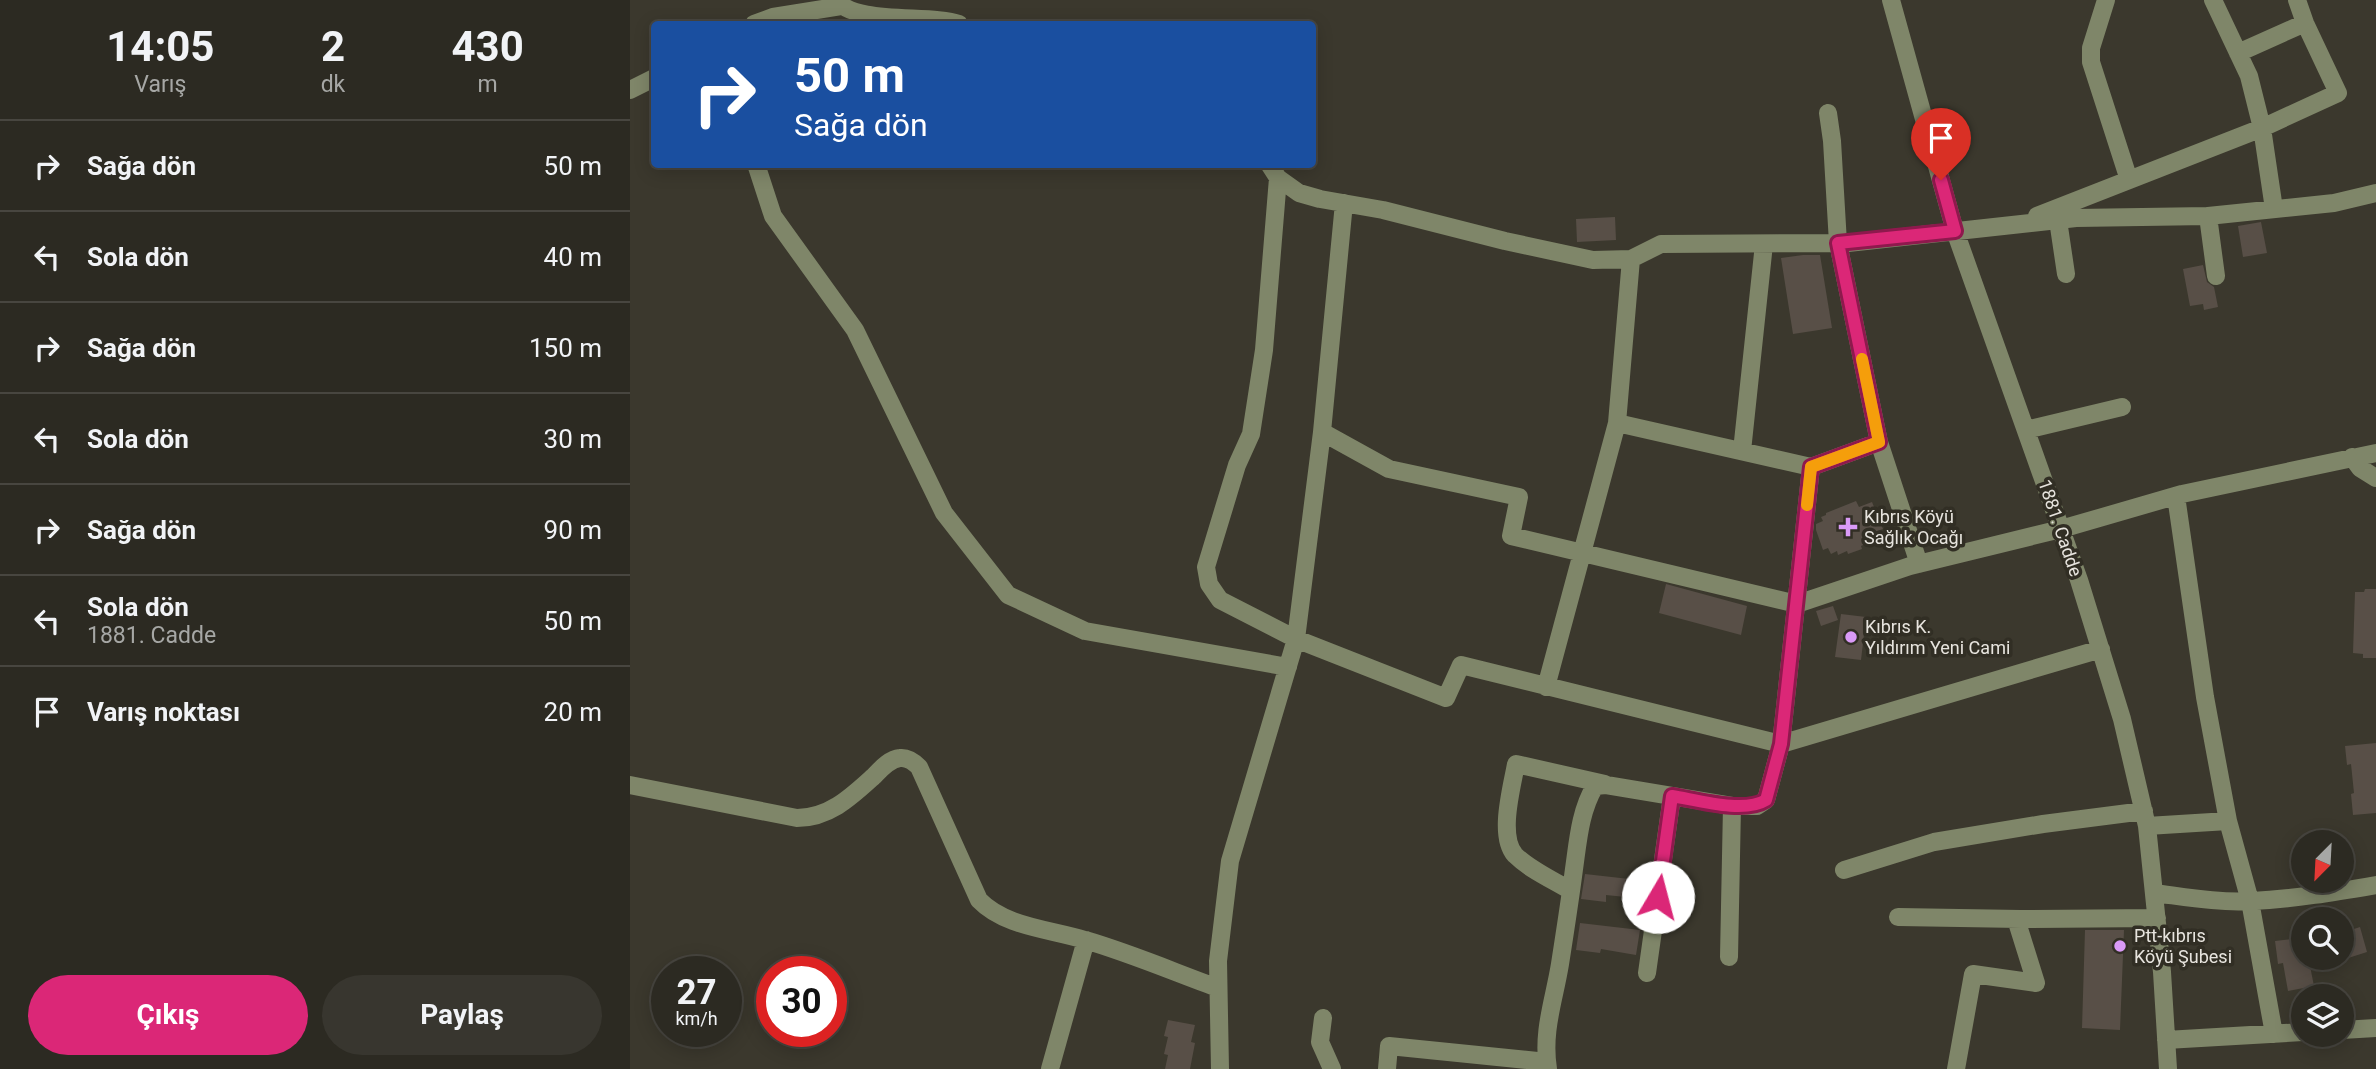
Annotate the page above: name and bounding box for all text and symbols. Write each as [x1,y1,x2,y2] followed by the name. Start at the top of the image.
[106,22,214,71] text: 14:05
[321,22,345,71] text: 2
[451,22,524,71] text: 430
[794,47,905,104] text: 50 m
[679,49,770,140] icon: right
[134,71,186,98] text: Varış
[321,71,345,98] text: dk
[478,71,498,98] text: m
[794,106,928,144] text: Sağa dön
[1911,108,1971,180] pin
[1922,119,1960,157] icon: arrive
[28,147,66,185] icon: right
[87,151,196,181] text: Sağa dön
[544,151,602,181] text: 50 m
[28,238,66,276] icon: left
[87,242,189,272] text: Sola dön
[544,242,602,272] text: 40 m
[28,329,66,367] icon: right
[87,333,196,363] text: Sağa dön
[529,333,602,363] text: 150 m
[28,420,66,458] icon: left
[87,424,189,454] text: Sola dön
[544,424,602,454] text: 30 m
[2034,477,2087,579] street label: 1881. Cadde
[1864,506,1963,548] place label: Kıbrıs Köyü Sağlık Ocağı
[28,511,66,549] icon: right
[87,515,196,545] text: Sağa dön
[544,515,602,545] text: 90 m
[1838,517,1858,537] marker: Kıbrıs Köyü Sağlık Ocağı
[87,592,189,622] text: Sola dön
[28,602,66,640] icon: left
[544,606,602,636] text: 50 m
[1865,616,2010,658] place label: Kıbrıs K. Yıldırım Yeni Cami
[87,622,216,649] text: 1881. Cadde
[1843,629,1859,645] marker: Kıbrıs K. Yıldırım Yeni Cami
[28,693,66,731] icon: arrive
[87,697,240,727] text: Varış noktası
[544,697,602,727] text: 20 m
[2291,830,2354,892] north arrow
[2291,830,2354,1047] map controls
[1621,860,1695,934] position arrow
[2291,907,2354,970] button: search
[2134,925,2232,967] place label: Ptt-kıbrıs Köyü Şubesi
[2112,938,2128,954] marker: Ptt-kıbrıs Köyü Şubesi
[756,956,847,1047] speed limit sign: 30
[676,972,717,1013] text: 27
[28,975,308,1055] button: Çıkış
[322,975,602,1055] button: Paylaş
[2291,984,2354,1047] button: layers
[675,1008,718,1029] text: km/h

